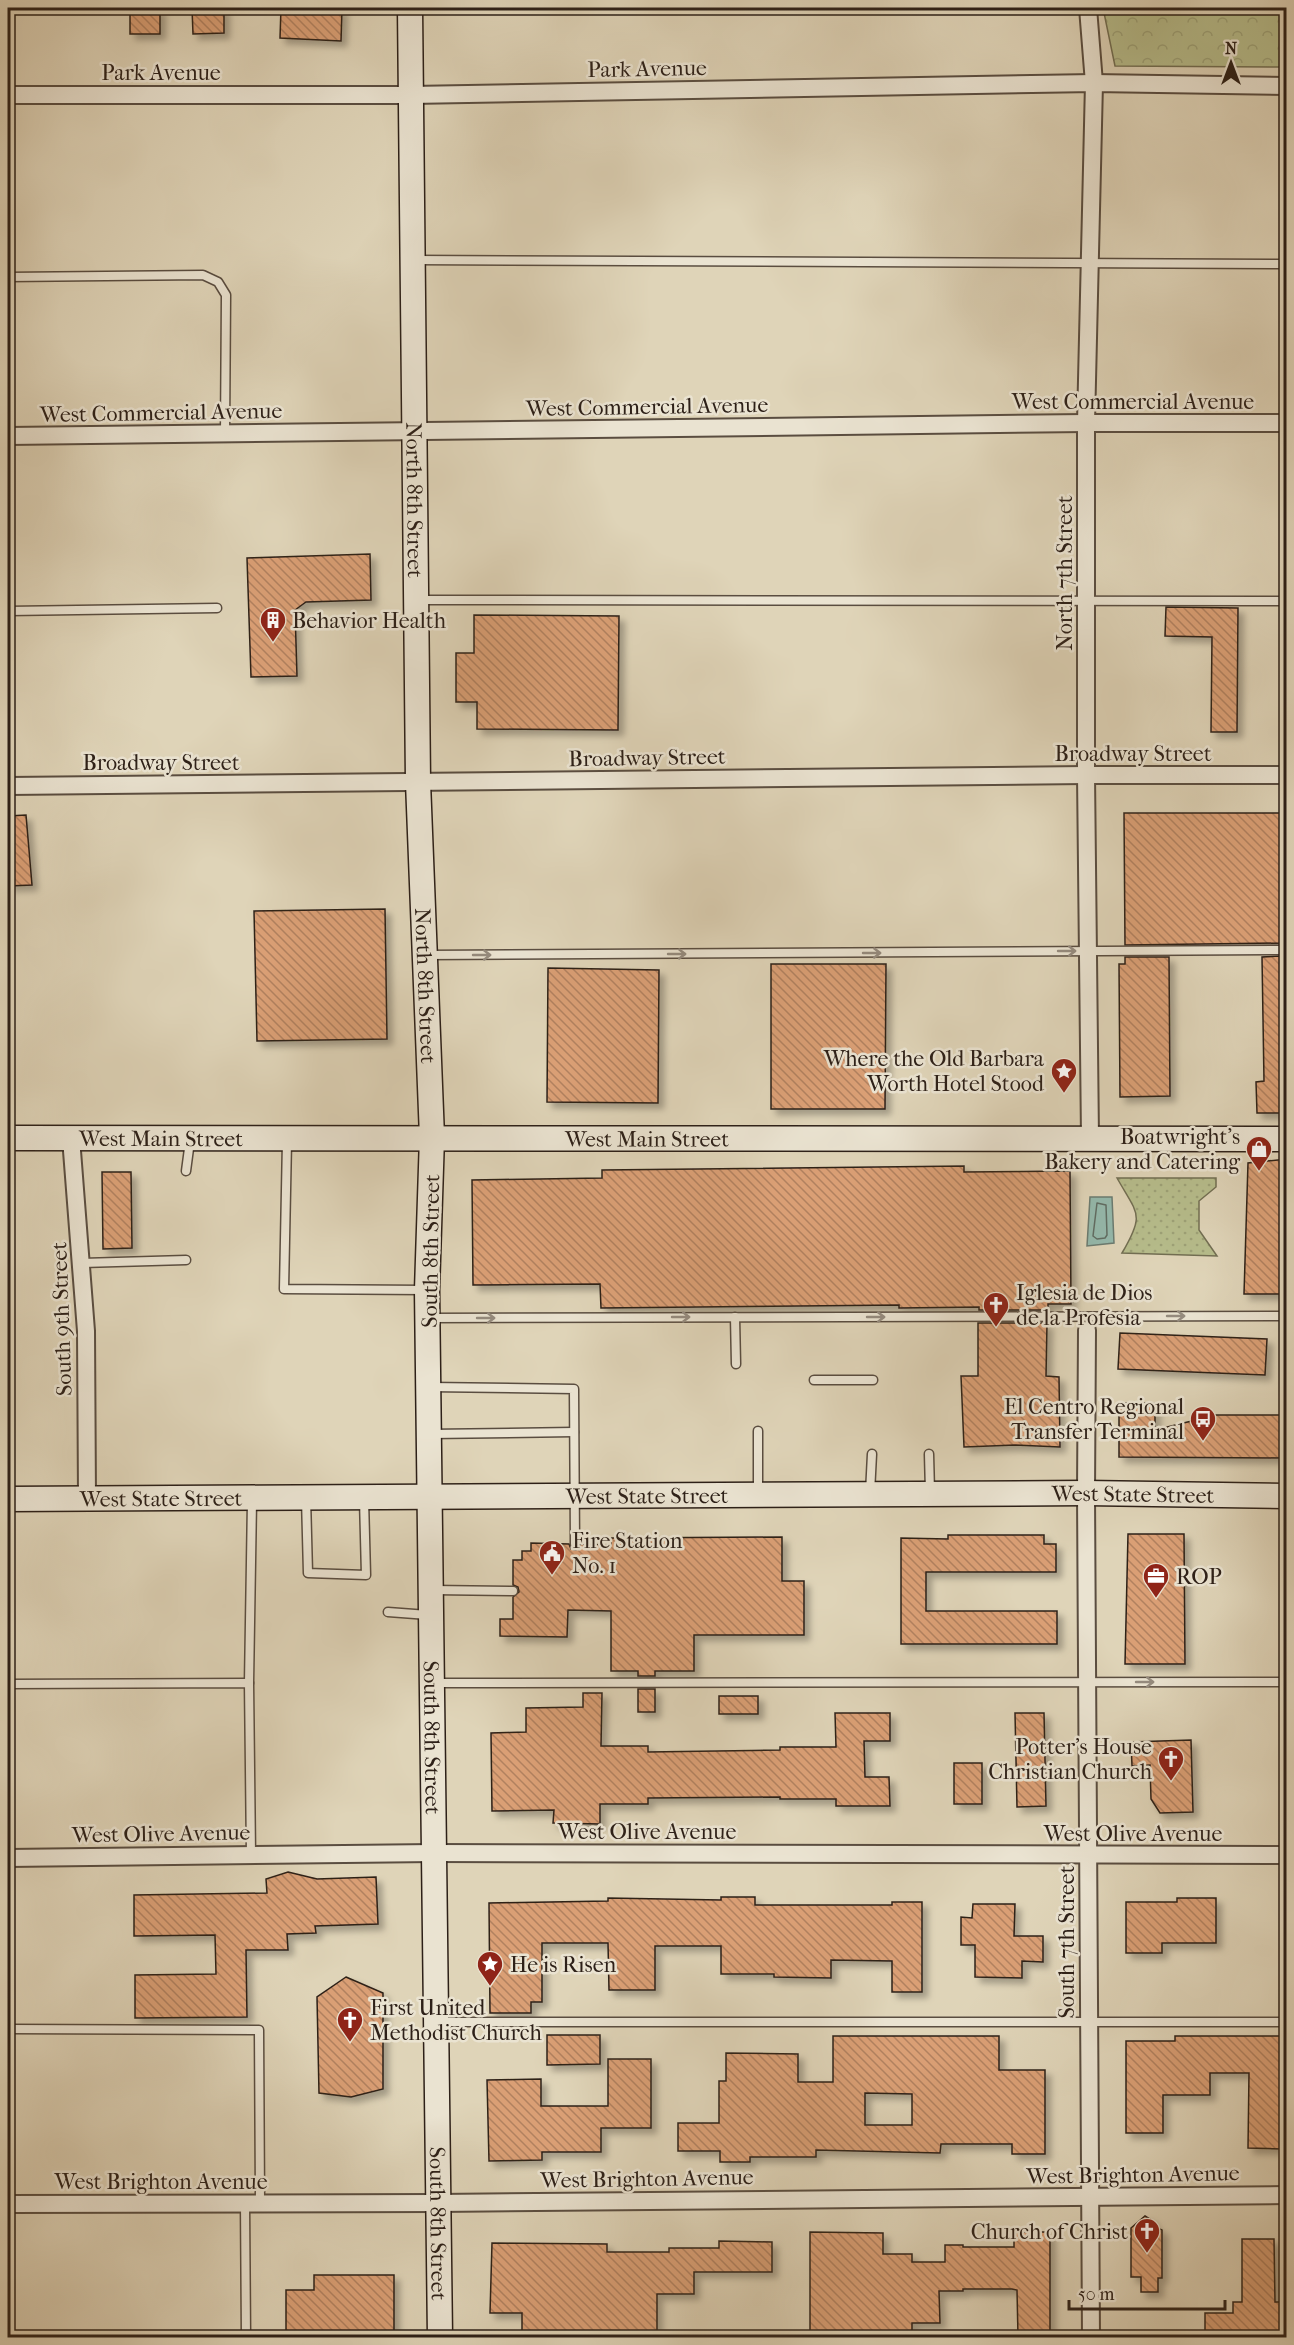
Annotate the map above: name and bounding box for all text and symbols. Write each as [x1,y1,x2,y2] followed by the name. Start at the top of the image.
[1201,33,1261,93] north arrow
[1225,39,1238,58] text: N
[587,55,707,83] street label: Park Avenue
[101,60,221,86] street label: Park Avenue
[1011,389,1254,415] street label: West Commercial Avenue
[525,392,769,422] street label: West Commercial Avenue
[39,398,283,428] street label: West Commercial Avenue
[400,422,428,578] street label: North 8th Street
[1052,495,1078,651] street label: North 7th Street
[258,605,288,643] building icon: Behavior Health
[292,608,447,634] place label: Behavior Health
[1054,741,1212,767] street label: Broadway Street
[568,744,726,772] street label: Broadway Street
[82,750,240,776] street label: Broadway Street
[409,907,441,1064] street label: North 8th Street
[1057,945,1077,957] one-way arrow
[862,947,882,958] one-way arrow
[667,948,687,960] one-way arrow
[472,949,492,961] one-way arrow
[823,1046,1045,1097] place label: Where the Old Barbara Worth Hotel Stood
[1049,1056,1079,1094] place icon: Where the Old Barbara Worth Hotel Stood
[1044,1124,1240,1175] place label: Boatwright's Bakery and Catering
[78,1126,243,1152] street label: West Main Street
[564,1126,729,1153] street label: West Main Street
[1244,1134,1274,1172] shop icon: Boatwright's Bakery and Catering
[417,1174,445,1328] street label: South 8th Street
[46,1241,78,1396] street label: South 9th Street
[1016,1280,1153,1331] place label: Iglesia de Dios de la Profesia
[981,1290,1011,1328] church icon: Iglesia de Dios de la Profesia
[1166,1310,1186,1322] one-way arrow
[671,1311,691,1323] one-way arrow
[866,1311,886,1323] one-way arrow
[476,1312,496,1324] one-way arrow
[1004,1394,1184,1445] place label: El Centro Regional Transfer Terminal
[1188,1404,1218,1442] bus stop icon: El Centro Regional Transfer Terminal
[1051,1481,1215,1509] street label: West State Street
[565,1483,729,1510] street label: West State Street
[79,1486,243,1513] street label: West State Street
[572,1528,683,1579] place label: Fire Station No. 1
[537,1538,567,1576] public building icon: Fire Station No. 1
[1141,1561,1171,1599] office icon: ROP
[1176,1564,1222,1590] place label: ROP
[418,1661,446,1815] street label: South 8th Street
[1135,1676,1155,1688] one-way arrow
[988,1734,1153,1785] place label: Potter's House Christian Church
[1156,1744,1186,1782] church icon: Potter's House Christian Church
[71,1819,251,1849] street label: West Olive Avenue
[557,1819,736,1845] street label: West Olive Avenue
[1043,1821,1222,1847] street label: West Olive Avenue
[1054,1865,1080,2019] street label: South 7th Street
[475,1949,505,1987] place icon: He is Risen
[510,1952,617,1978] place label: He is Risen
[370,1995,542,2046] place label: First United Methodist Church
[335,2005,365,2043] church icon: First United Methodist Church
[424,2147,452,2301] street label: South 8th Street
[1025,2160,1240,2190] street label: West Brighton Avenue
[539,2164,754,2194] street label: West Brighton Avenue
[53,2169,268,2195] street label: West Brighton Avenue
[1132,2216,1162,2254] church icon: Church of Christ
[971,2219,1128,2245] place label: Church of Christ
[1069,2273,1225,2311] scale bar
[1078,2284,1115,2305] text: 50 m

